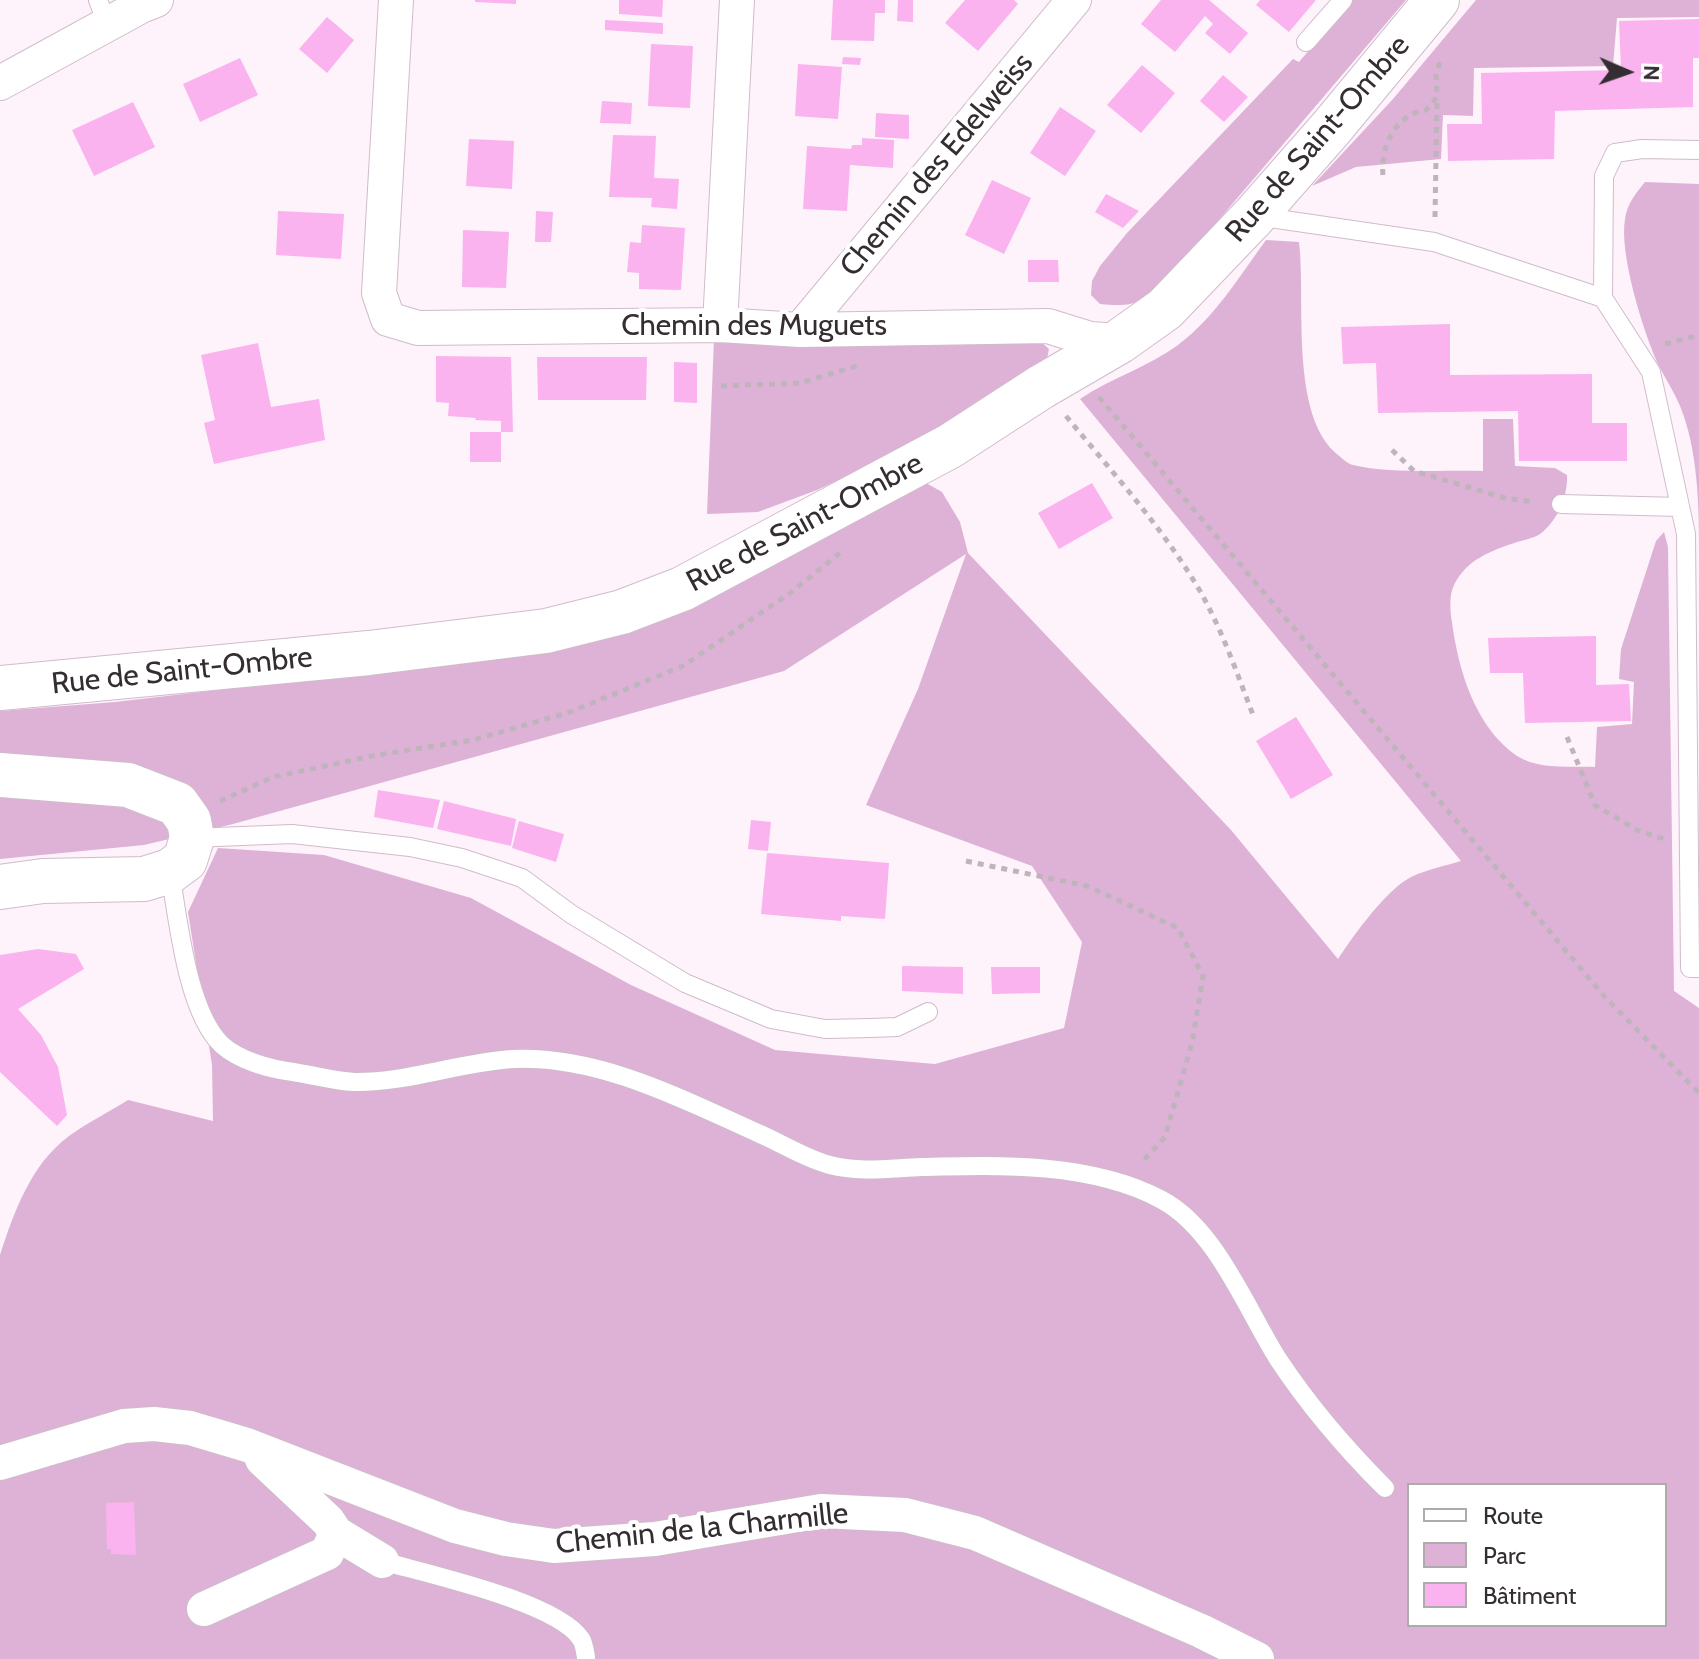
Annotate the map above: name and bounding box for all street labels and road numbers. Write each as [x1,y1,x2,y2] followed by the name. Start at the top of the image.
[1218,28,1418,250] street label: Rue de Saint-Ombre
[833,46,1041,284] street label: Chemin des Edelweiss
[621,308,887,344] street label: Chemin des Muguets
[681,446,929,600] street label: Rue de Saint-Ombre
[50,639,314,703] street label: Rue de Saint-Ombre
[554,1496,850,1562] street label: Chemin de la Charmille

